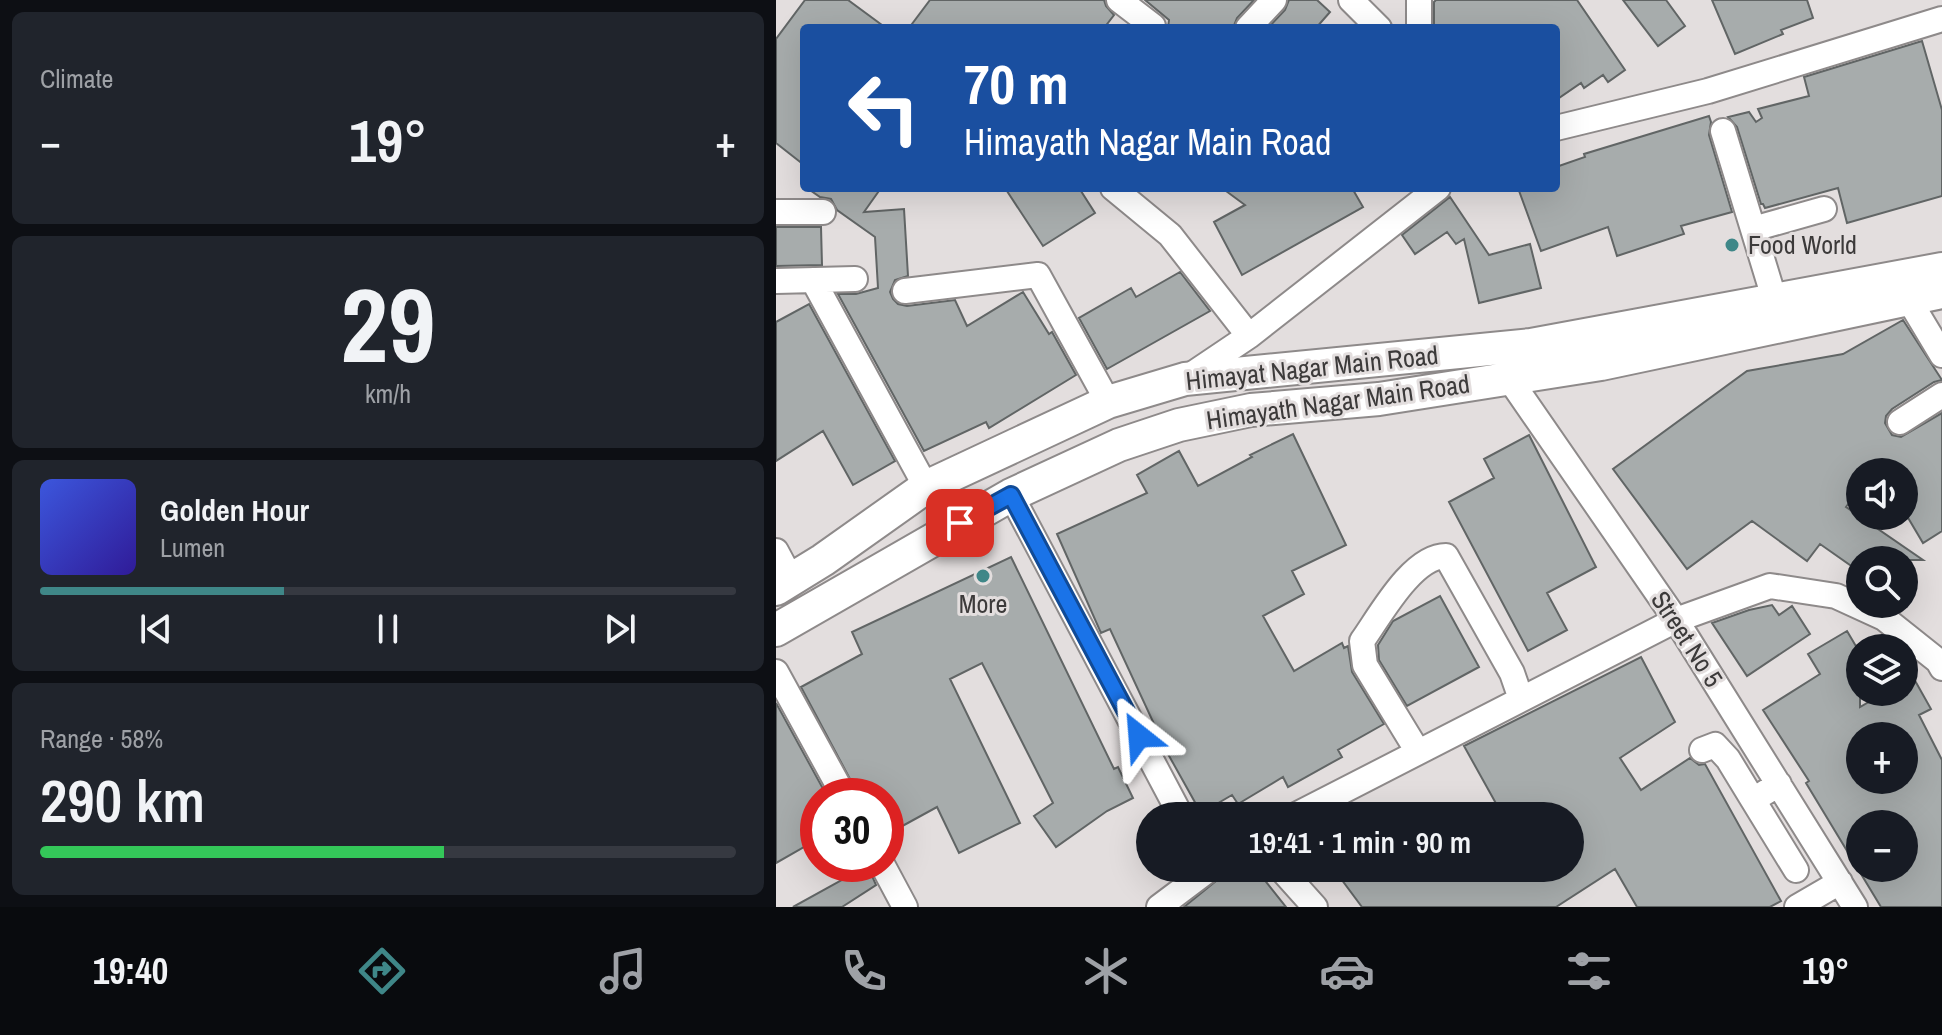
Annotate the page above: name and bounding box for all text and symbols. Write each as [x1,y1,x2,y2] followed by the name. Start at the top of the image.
[964,46,1069,121] text: 70 m
[832,56,936,160] icon: left
[40,61,113,96] text: Climate
[349,100,427,181] text: 19°
[40,111,61,171] text: −
[715,111,736,171] text: +
[964,118,1332,166] text: Himayath Nagar Main Road
[1748,227,1857,262] place label: Food World
[1723,236,1741,254] marker: Food World
[341,254,435,394] text: 29
[1184,337,1440,398] street label: Himayat Nagar Main Road
[1204,366,1472,437] street label: Himayath Nagar Main Road
[365,376,411,411] text: km/h
[1846,458,1918,882] map controls
[1846,458,1918,530] button: sound
[926,489,994,557] pin
[160,490,309,530] text: Golden Hour
[938,501,982,545] icon: arrive
[160,530,225,565] text: Lumen
[1846,546,1918,618] button: search
[974,567,992,585] marker: More
[1643,584,1731,693] street label: Street No 5
[959,586,1007,621] place label: More
[134,607,178,651] icon: previous
[366,607,410,651] icon: pause
[598,607,642,651] icon: next
[1846,634,1918,706] button: layers
[1097,694,1181,778] position arrow
[40,721,163,756] text: Range · 58%
[1846,722,1918,794] button: +
[40,760,205,841] text: 290 km
[800,778,904,882] speed limit sign: 30
[1846,810,1918,882] button: −
[1249,822,1471,862] text: 19:41 · 1 min · 90 m
[354,943,410,999] icon: directions
[595,943,651,999] icon: music
[836,943,892,999] icon: phone
[1078,943,1134,999] icon: climate
[1319,943,1375,999] icon: car
[1561,943,1617,999] icon: filters
[93,947,168,995] text: 19:40
[1802,947,1849,995] text: 19°

